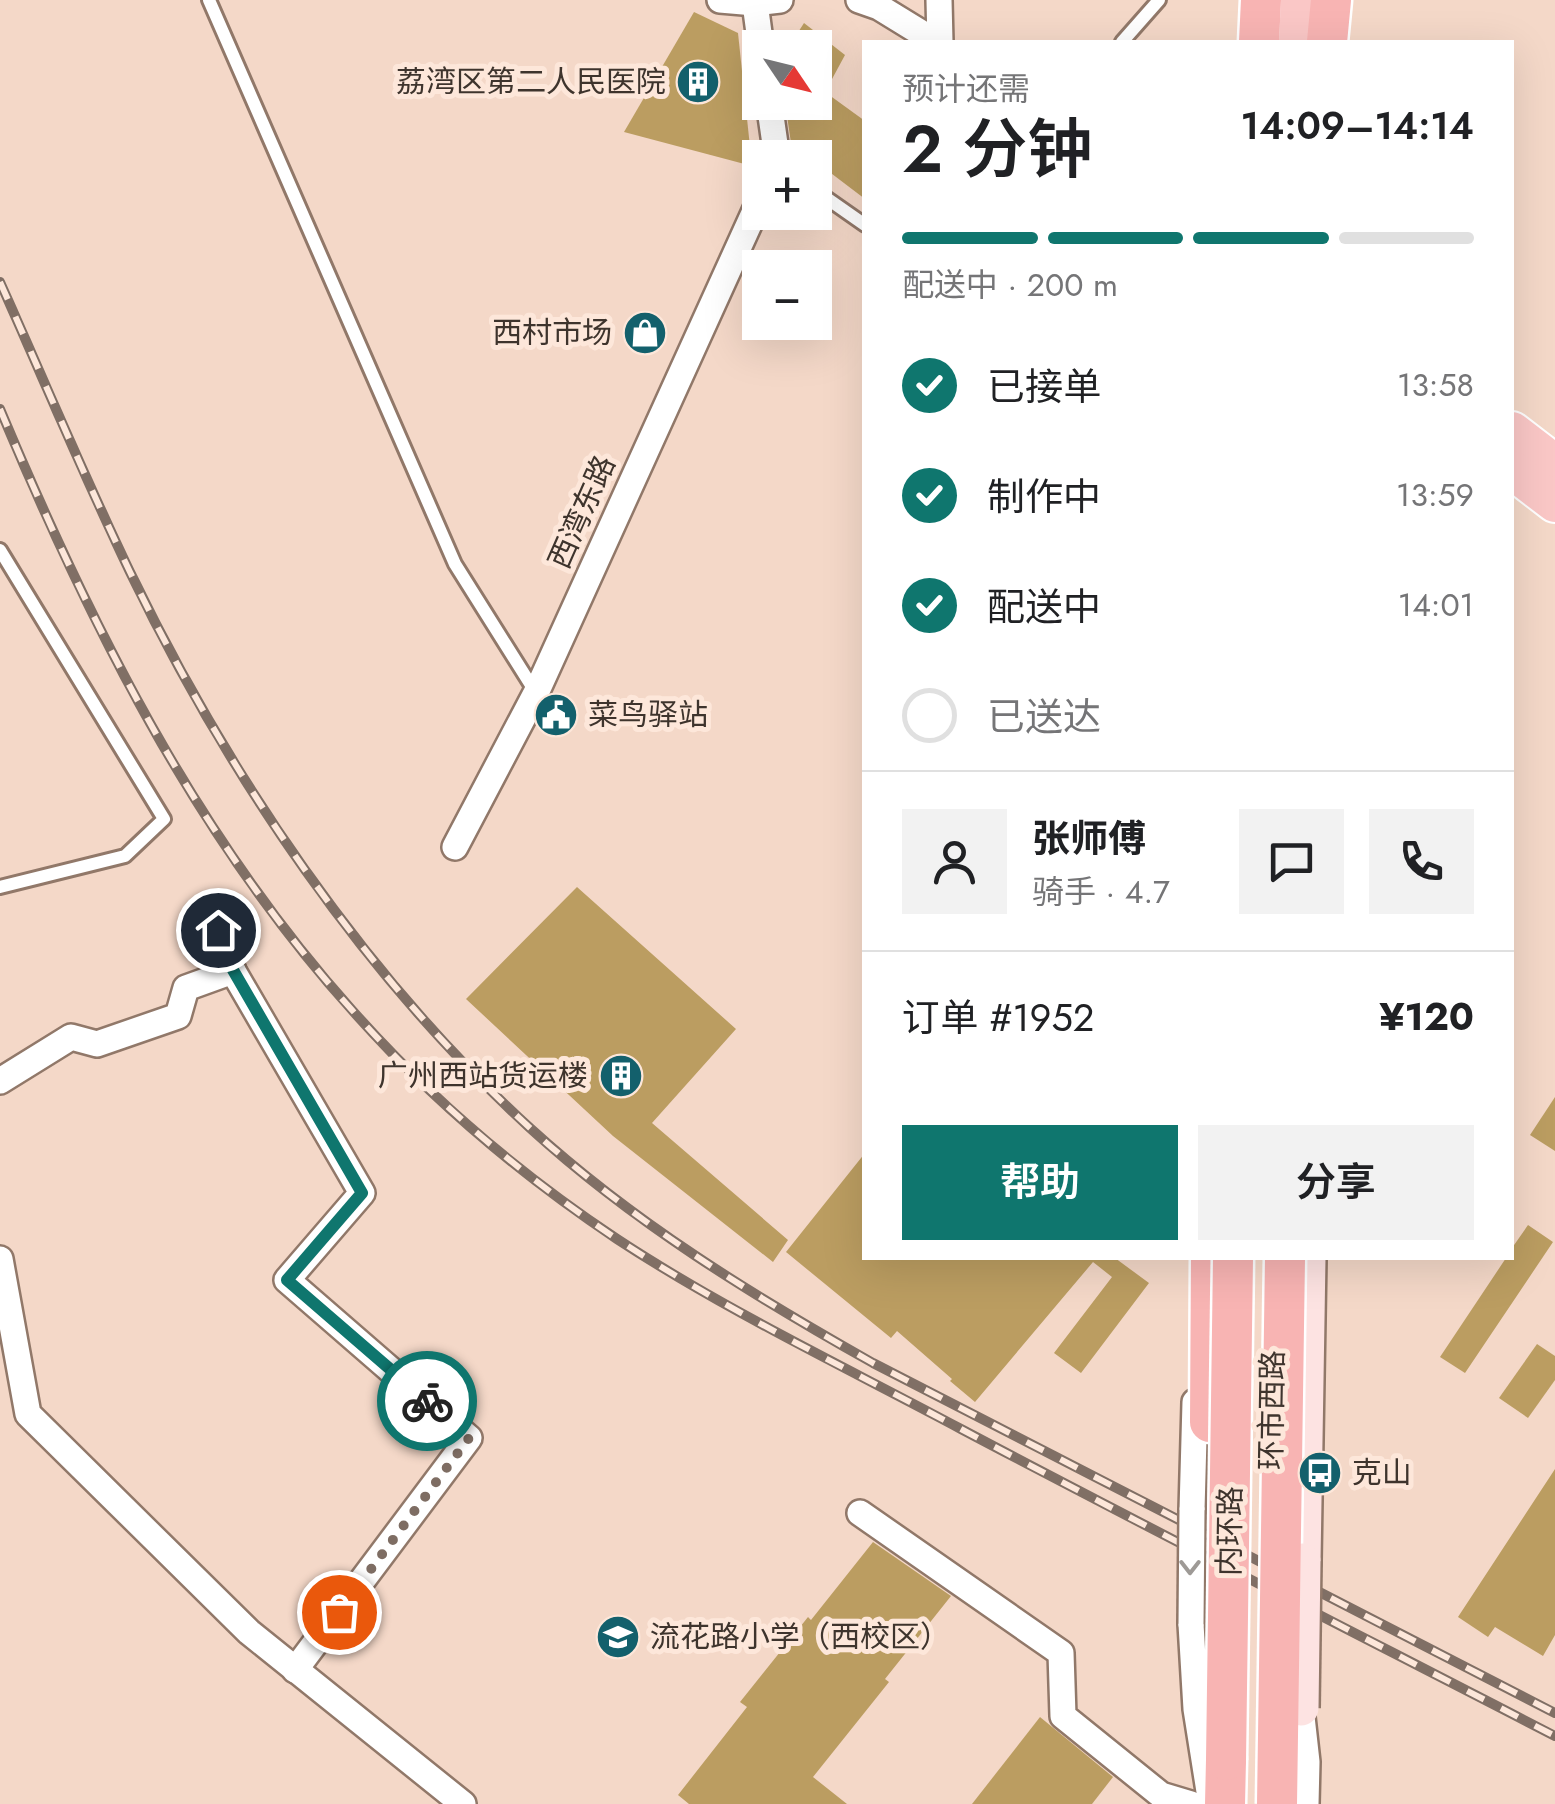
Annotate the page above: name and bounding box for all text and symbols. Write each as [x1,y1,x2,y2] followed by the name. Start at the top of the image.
[742,30,832,120] north arrow
[742,30,832,340] map controls
[675,59,721,105] building icon: 荔湾区第二人民医院
[396,60,666,103] place label: 荔湾区第二人民医院
[902,66,1030,112] text: 预计还需
[1241,98,1474,153] text: 14:09–14:14
[902,102,1092,196] text: 2 分钟
[742,140,832,230] button: +
[742,250,832,340] button: −
[902,262,1118,308] text: 配送中 · 200 m
[622,310,668,356] shop icon: 西村市场
[492,311,612,354] place label: 西村市场
[902,358,957,413] icon: check
[987,359,1101,414] text: 已接单
[1397,362,1474,408] text: 13:58
[537,448,626,575] street label: 西湾东路
[902,468,957,523] icon: check
[987,469,1101,524] text: 制作中
[1396,472,1474,518] text: 13:59
[902,578,957,633] icon: check
[987,579,1101,634] text: 配送中
[1398,582,1474,628] text: 14:01
[987,689,1101,744] text: 已送达
[533,692,579,738] public building icon: 菜鸟驿站
[588,693,708,736] place label: 菜鸟驿站
[902,809,1007,914] button: person
[1239,809,1344,914] button: chat
[1369,809,1474,914] button: phone
[1032,811,1146,866] text: 张师傅
[1032,869,1170,915] text: 骑手 · 4.7
[176,888,261,973] pin
[191,903,246,958] icon: home
[1379,989,1474,1044] text: ¥120
[902,990,1094,1045] text: 订单 #1952
[598,1053,644,1099] building icon: 广州西站货运楼
[378,1054,588,1097] place label: 广州西站货运楼
[902,1125,1178,1240] button: 帮助
[1198,1125,1474,1240] button: 分享
[1249,1350,1294,1470] street label: 环市西路
[377,1351,477,1451] courier
[400,1374,455,1429] icon: bike
[1297,1450,1343,1496] bus stop icon: 克山
[1352,1451,1412,1494] place label: 克山
[1207,1486,1252,1576] street label: 内环路
[1180,1559,1201,1575] one-way arrow
[297,1570,382,1655] pin
[312,1585,367,1640] icon: bag
[595,1614,641,1660] school or university icon: 流花路小学（西校区）
[650,1615,950,1658] place label: 流花路小学（西校区）

